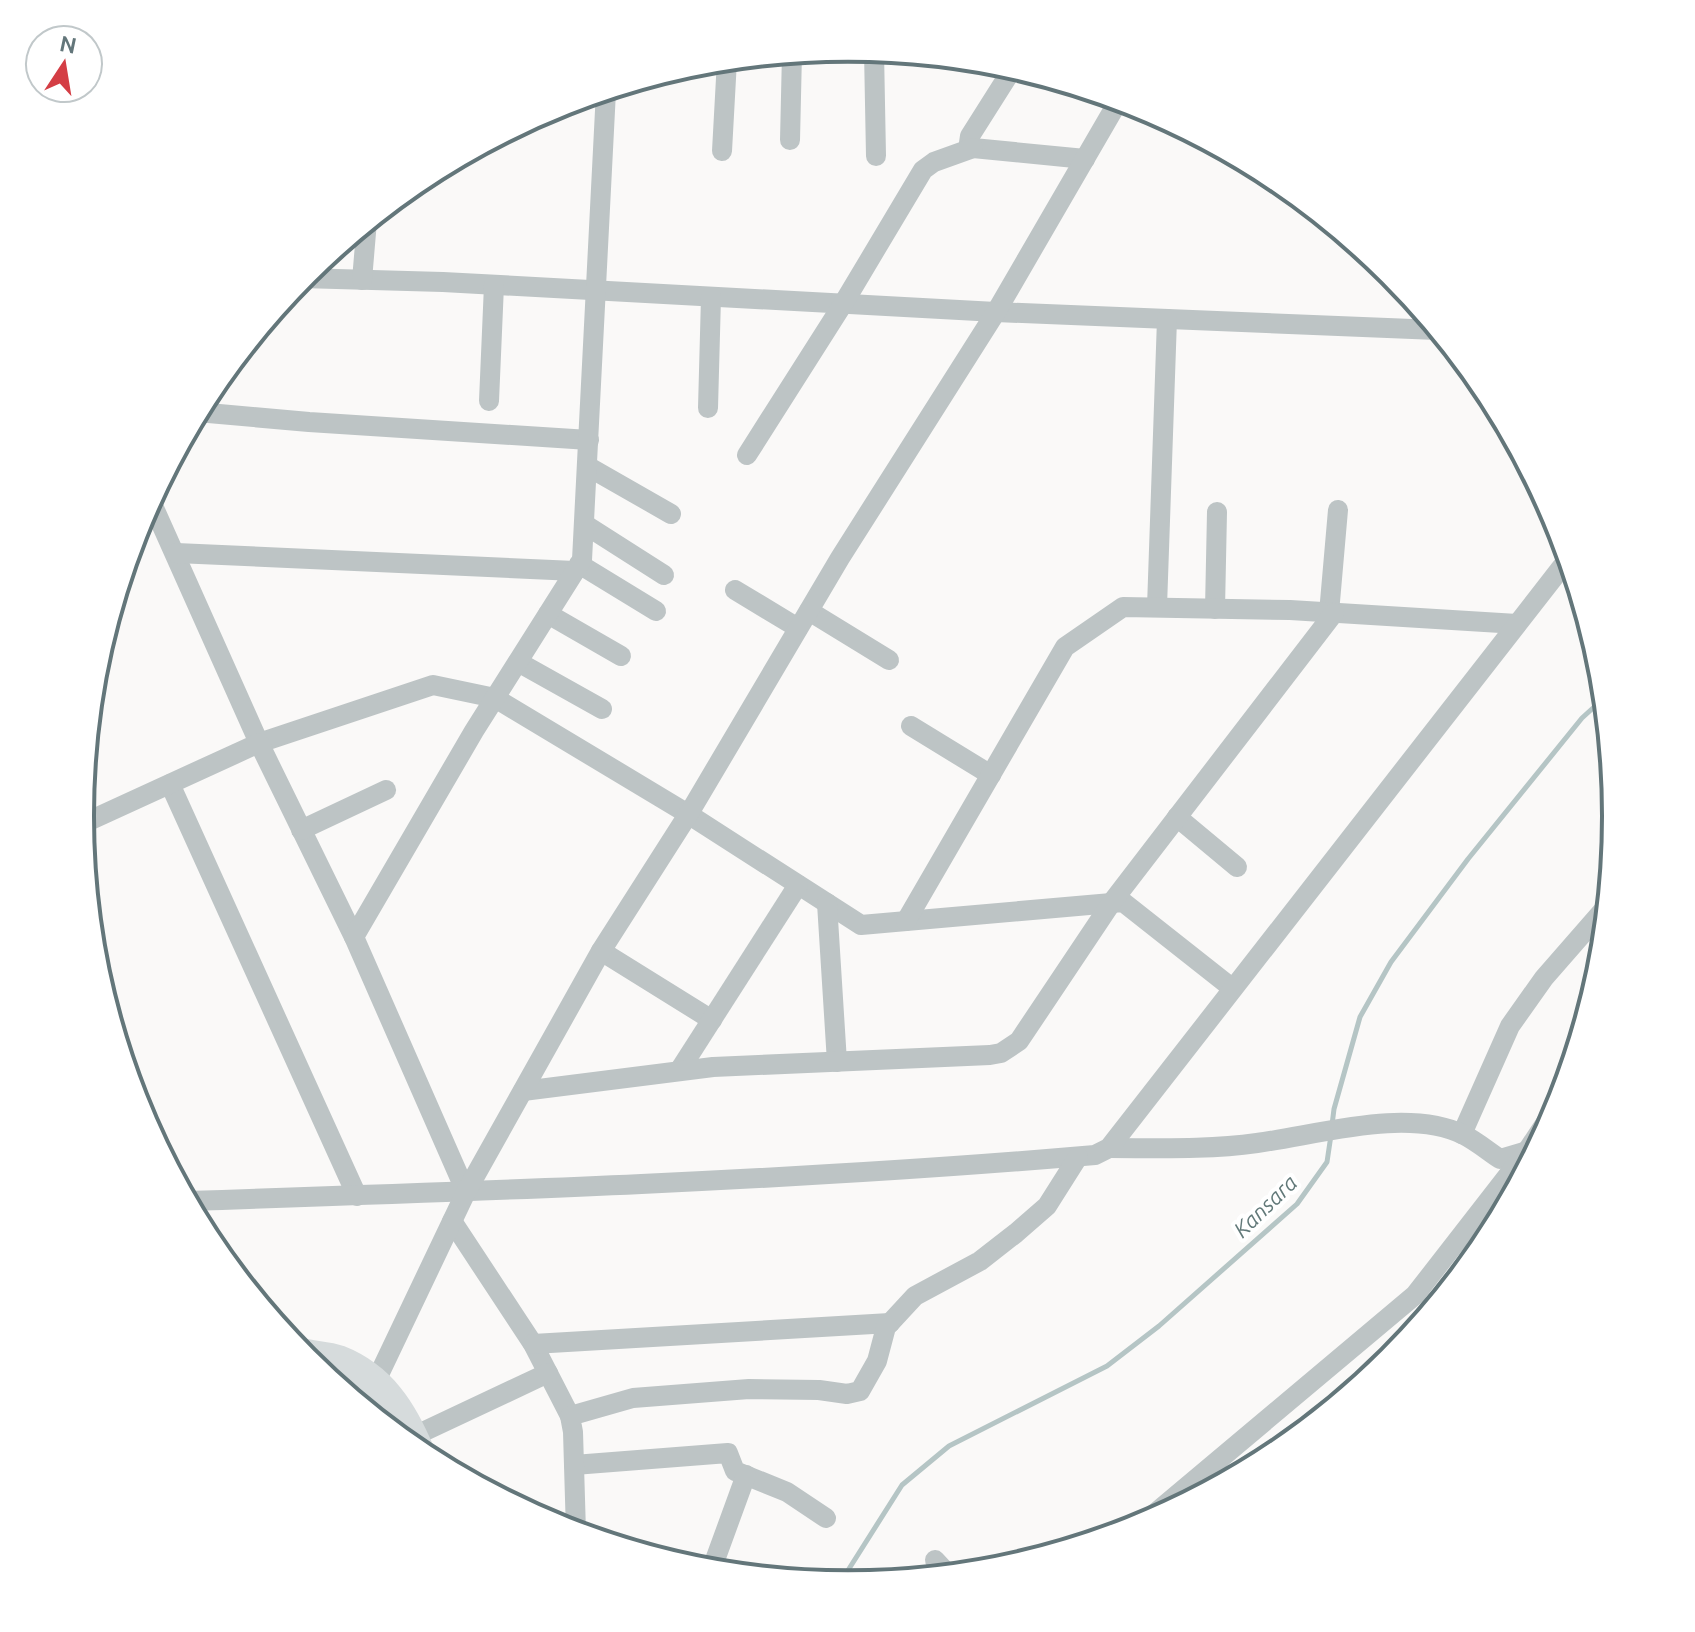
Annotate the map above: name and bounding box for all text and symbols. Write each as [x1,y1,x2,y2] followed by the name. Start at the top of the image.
[24,24,104,104] north arrow
[58,30,79,58] text: N
[1228,1169,1302,1242] water label: Kansara

